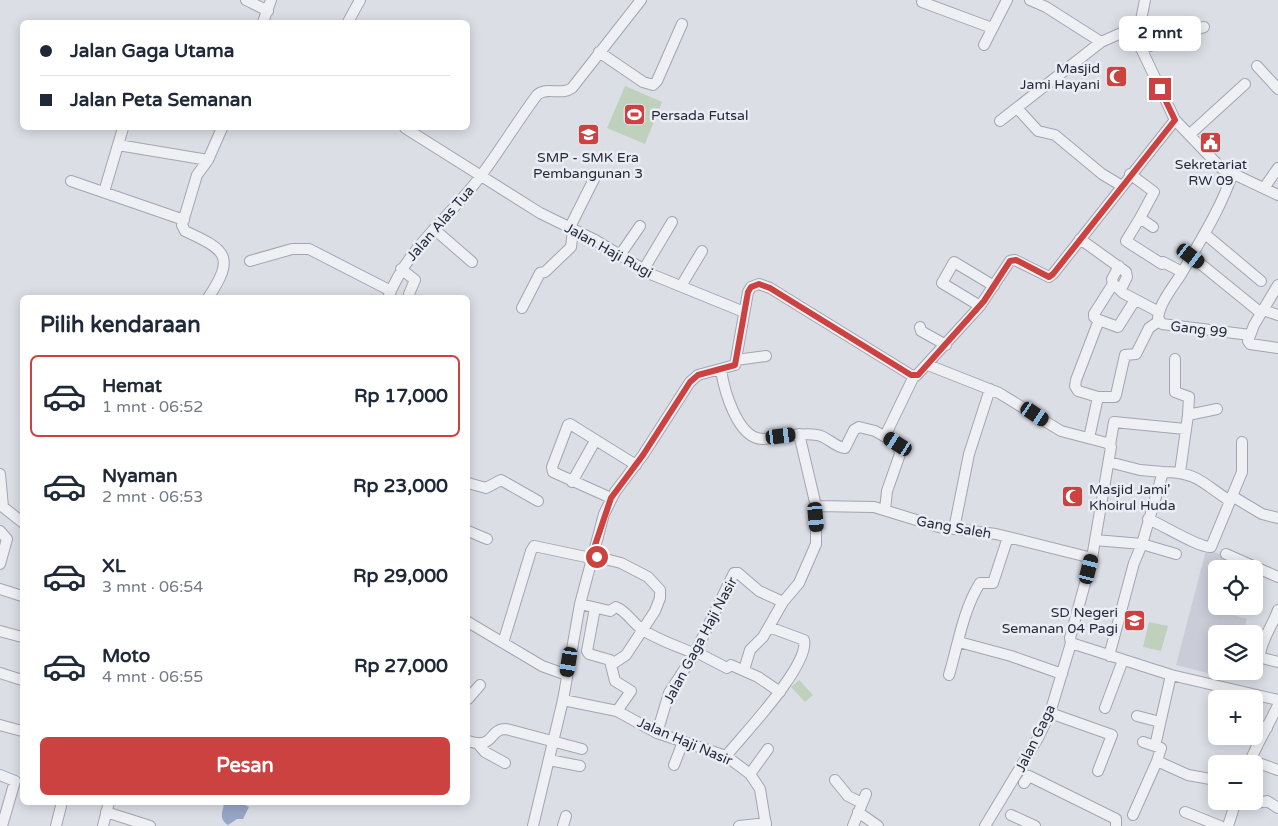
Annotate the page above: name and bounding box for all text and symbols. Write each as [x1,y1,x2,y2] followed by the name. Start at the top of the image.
[1119,17,1201,52] callout: 2 mnt
[1138,23,1182,43] text: 2 mnt
[70,40,234,62] text: Jalan Gaga Utama
[1020,60,1100,93] place label: Masjid Jami Hayani
[1104,64,1128,88] mosque icon: Masjid Jami Hayani
[1149,78,1171,100] route end
[70,89,252,111] text: Jalan Peta Semanan
[623,103,647,127] sports icon: Persada Futsal
[651,107,748,124] place label: Persada Futsal
[576,122,600,146] school or university icon: SMP - SMK Era Pembangunan 3
[1199,130,1223,154] public building icon: Sekretariat RW 09
[533,149,643,182] place label: SMP - SMK Era Pembangunan 3
[1175,156,1248,189] place label: Sekretariat RW 09
[403,182,478,264] street label: Jalan Alas Tua
[562,219,656,282] street label: Jalan Haji Rugi
[1174,241,1207,271] car
[40,312,201,338] text: Pilih kendaraan
[1170,318,1228,341] street label: Gang 99
[42,374,87,419] icon: car
[102,375,162,397] text: Hemat
[354,385,448,407] text: Rp 17,000
[102,397,203,417] text: 1 mnt · 06:52
[1018,399,1051,429] car
[765,427,796,445] car
[881,430,914,458] car
[42,464,87,509] icon: car
[102,465,178,487] text: Nyaman
[353,475,448,497] text: Rp 23,000
[1089,481,1176,514] place label: Masjid Jami' Khoirul Huda
[1061,485,1085,509] mosque icon: Masjid Jami' Khoirul Huda
[102,487,203,507] text: 2 mnt · 06:53
[807,501,824,533] car
[915,513,993,542] street label: Gang Saleh
[586,546,608,568] route start
[1078,553,1099,585] car
[42,554,87,599] icon: car
[102,555,126,577] text: XL
[1208,560,1263,810] map controls
[1208,560,1263,615] button: locate
[353,565,448,587] text: Rp 29,000
[660,574,741,706] street label: Jalan Gaga Haji Nasir
[102,577,203,597] text: 3 mnt · 06:54
[1002,604,1118,637] place label: SD Negeri Semanan 04 Pagi
[1122,608,1146,632] school or university icon: SD Negeri Semanan 04 Pagi
[1208,625,1263,680] button: layers
[42,644,87,689] icon: car
[102,645,150,667] text: Moto
[559,646,578,678] car
[354,655,448,677] text: Rp 27,000
[102,667,203,687] text: 4 mnt · 06:55
[1208,690,1263,745] button: +
[1012,702,1059,775] street label: Jalan Gaga
[635,714,736,769] street label: Jalan Haji Nasir
[40,737,450,795] button: Pesan
[1208,755,1263,810] button: −

